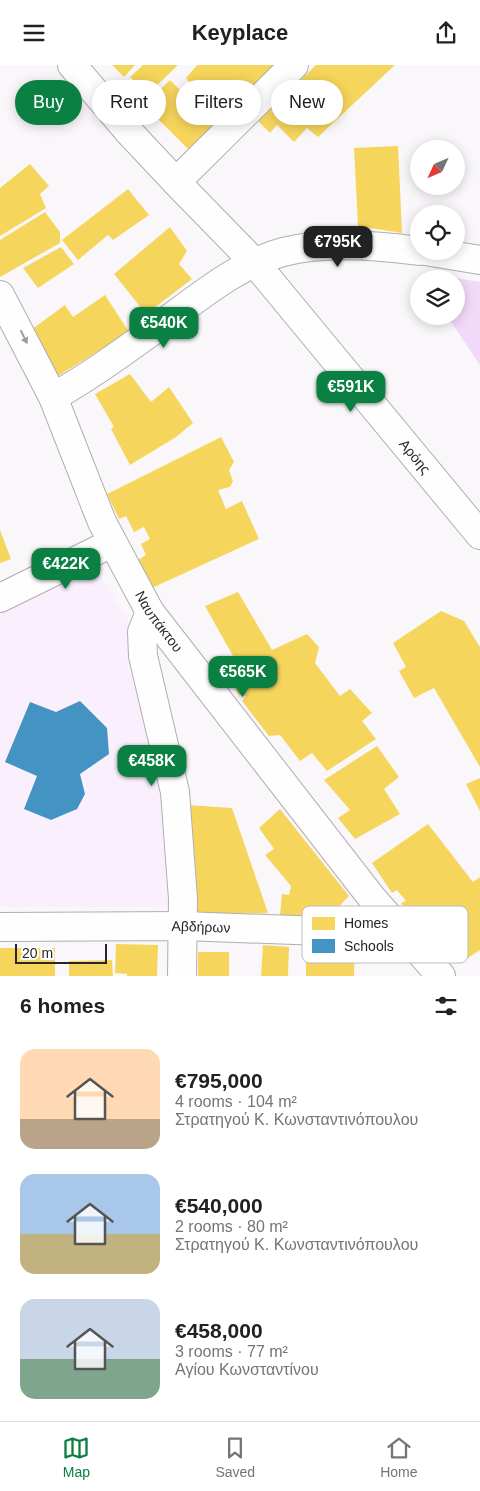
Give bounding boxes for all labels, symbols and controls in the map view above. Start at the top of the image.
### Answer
icon: menu [20,19,48,47]
icon: share [432,19,460,47]
text: Keyplace [192,20,288,45]
chip: Buy [15,80,82,125]
chip: Rent [92,80,166,125]
chip: Filters [176,80,261,125]
chip: New [271,80,343,125]
north arrow [410,140,465,195]
map controls [410,140,465,325]
button: locate [410,205,465,260]
pin: €795K [303,225,373,268]
text: €795K [314,233,362,250]
button: layers [410,270,465,325]
pin: €540K [129,307,199,349]
text: €540K [140,314,188,331]
one-way arrow [20,330,28,344]
pin: €591K [316,371,386,413]
text: €591K [327,378,375,395]
street label: Αρόης [396,436,434,477]
pin: €422K [31,547,101,590]
text: €422K [42,555,90,572]
street label: Ναυπάκτου [132,588,186,655]
pin: €565K [208,655,278,698]
text: €565K [219,663,267,680]
pin: €458K [117,745,187,787]
text: €458K [128,752,176,769]
legend [302,906,468,963]
text: Homes [344,915,388,931]
street label: Αβδήρων [172,918,231,936]
text: Schools [344,938,394,954]
scale bar [15,941,108,964]
text: 20 m [22,945,53,961]
icon: filters [432,992,460,1020]
text: 6 homes [20,994,105,1017]
icon: home [60,1069,120,1129]
text: €795,000 [175,1069,263,1092]
text: 4 rooms · 104 m² [175,1093,297,1110]
text: Στρατηγού Κ. Κωνσταντινόπουλου [175,1111,418,1128]
icon: home [60,1194,120,1254]
text: €540,000 [175,1194,263,1217]
text: 2 rooms · 80 m² [175,1218,288,1235]
text: Στρατηγού Κ. Κωνσταντινόπουλου [175,1236,418,1253]
icon: home [60,1319,120,1379]
text: €458,000 [175,1319,263,1342]
text: 3 rooms · 77 m² [175,1343,288,1360]
text: Αγίου Κωνσταντίνου [175,1361,319,1378]
tab: Map [62,1434,90,1480]
tab: Saved [215,1434,255,1480]
tab: Home [380,1434,417,1480]

